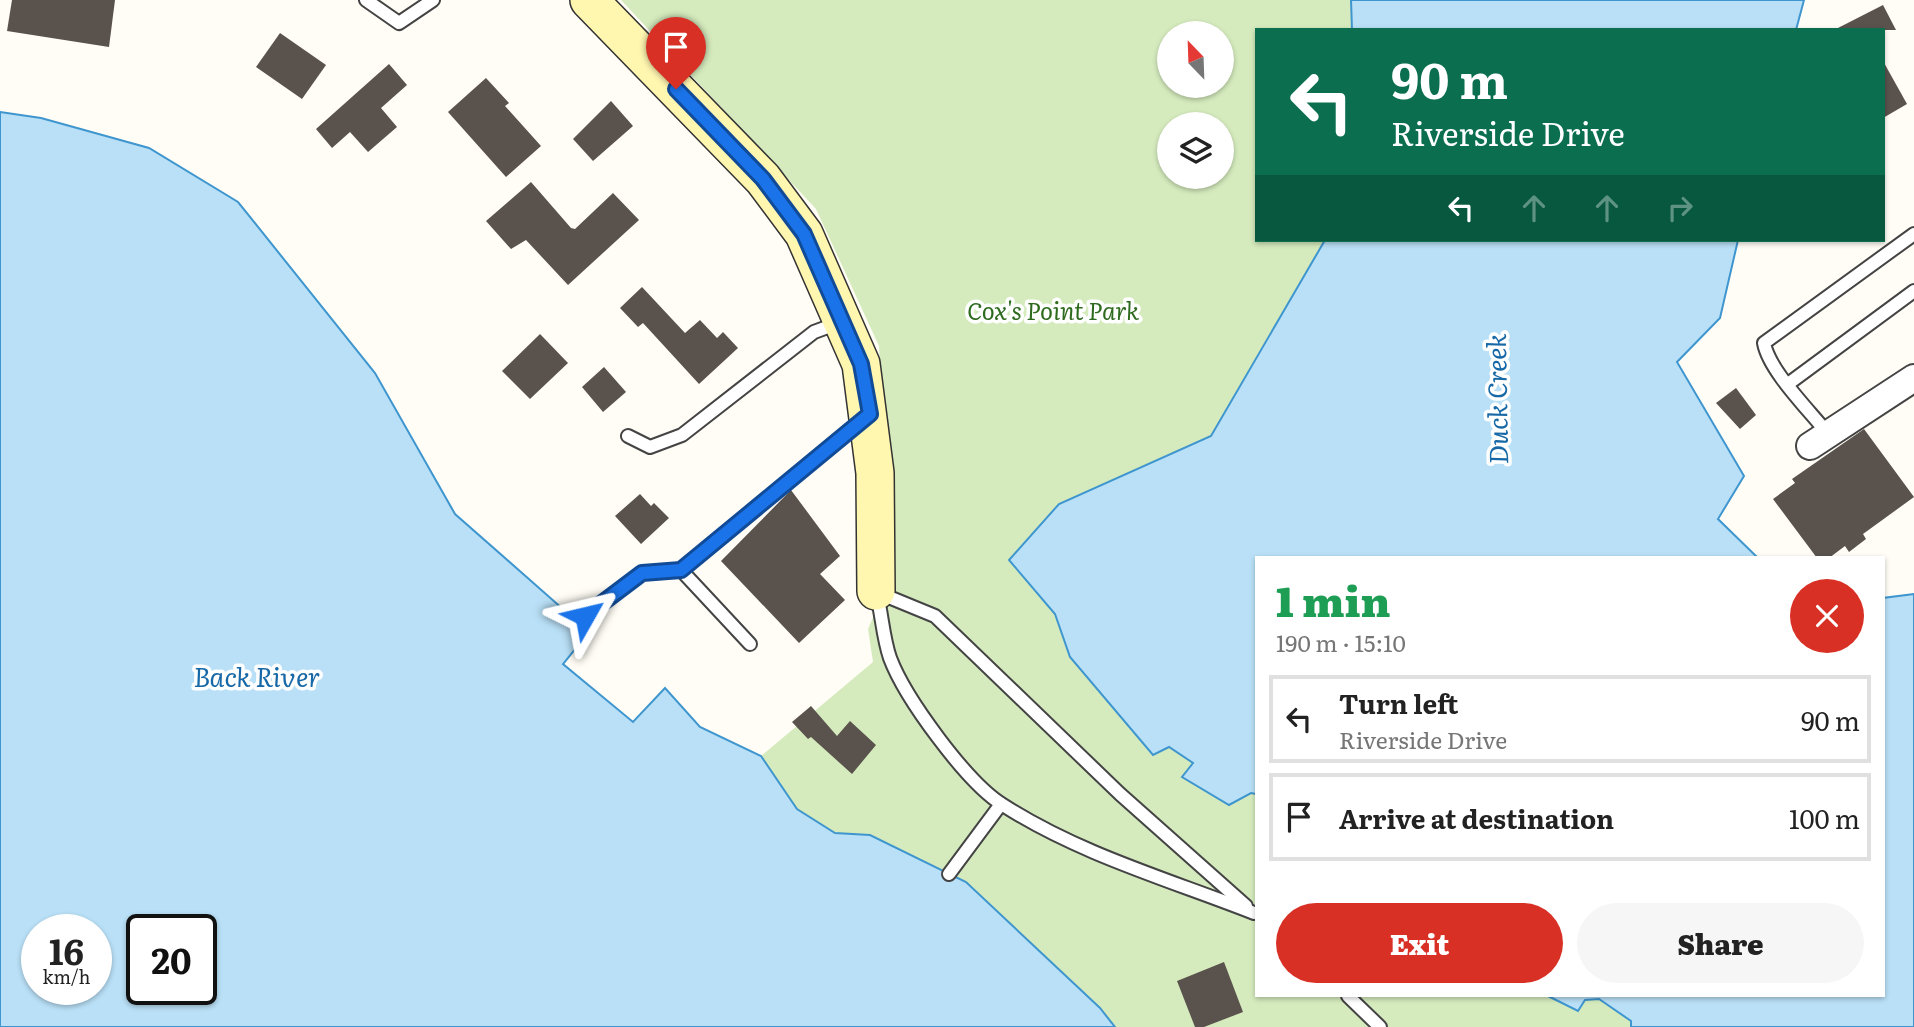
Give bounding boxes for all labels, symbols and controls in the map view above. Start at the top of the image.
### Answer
pin [646,17,706,89]
north arrow [1157,21,1234,98]
map controls [1157,21,1234,189]
icon: arrive [657,28,695,66]
text: 90 m [1391,41,1508,114]
icon: left [1276,56,1367,147]
text: Riverside Drive [1391,108,1625,156]
button: layers [1157,112,1234,189]
icon: left [1442,189,1480,227]
icon: ahead [1515,189,1553,227]
icon: ahead [1588,189,1626,227]
icon: right [1661,189,1699,227]
park label: Cox's Point Park [967,292,1140,327]
water label: Duck Creek [1475,333,1516,465]
text: 1 min [1276,568,1391,630]
position arrow [548,579,622,653]
button: close [1790,579,1864,653]
text: 190 m · 15:10 [1276,625,1406,659]
water label: Back River [194,656,320,695]
text: Turn left [1339,683,1458,722]
icon: left [1280,700,1318,738]
text: 90 m [1801,700,1860,739]
text: Riverside Drive [1339,722,1507,756]
icon: arrive [1280,798,1318,836]
text: Arrive at destination [1339,798,1614,837]
text: 100 m [1789,798,1860,837]
button: Exit [1276,903,1563,983]
button: Share [1577,903,1864,983]
speed limit sign: 20 [126,914,217,1005]
text: 16 [49,924,84,976]
text: km/h [43,963,90,990]

